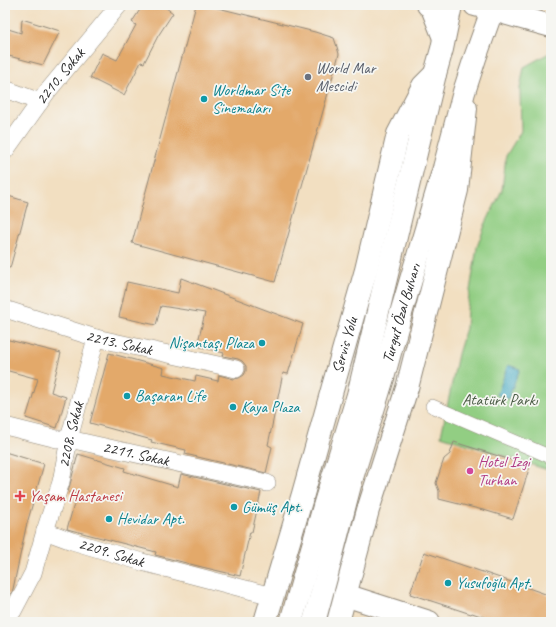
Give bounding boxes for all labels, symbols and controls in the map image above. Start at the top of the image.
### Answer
street label: 2210. Sokak [31,43,90,108]
place label: World Mar Mescidi [316,58,378,96]
marker: World Mar Mescidi [303,72,313,82]
place label: Worldmar Site Sinemaları [212,80,292,118]
marker: Worldmar Site Sinemaları [199,94,209,104]
street label: Turgut Özal Bulvarı [378,260,425,365]
street label: Servis Yolu [327,314,362,376]
street label: 2213. Sokak [83,325,155,360]
place label: Nişantaşı Plaza [169,333,256,353]
marker: Nişantaşı Plaza [257,338,267,348]
place label: Başaran Life [135,386,207,406]
park label: Atatürk Parkı [462,390,539,410]
marker: Başaran Life [122,391,132,401]
place label: Kaya Plaza [241,397,301,417]
street label: 2208. Sokak [54,398,89,469]
marker: Kaya Plaza [228,402,238,412]
street label: 2211. Sokak [101,437,172,471]
place label: Hotel İzgi Turhan [478,452,532,490]
marker: Hotel İzgi Turhan [465,466,475,476]
place label: Yaşam Hastanesi [29,486,124,506]
marker: Yaşam Hastanesi [14,490,26,502]
place label: Gümüş Apt. [242,497,303,517]
marker: Gümüş Apt. [229,502,239,512]
place label: Hevidar Apt. [117,509,185,529]
marker: Hevidar Apt. [104,514,114,524]
street label: 2209. Sokak [76,534,147,572]
place label: Yusufoğlu Apt. [456,573,532,593]
marker: Yusufoğlu Apt. [443,578,453,588]

